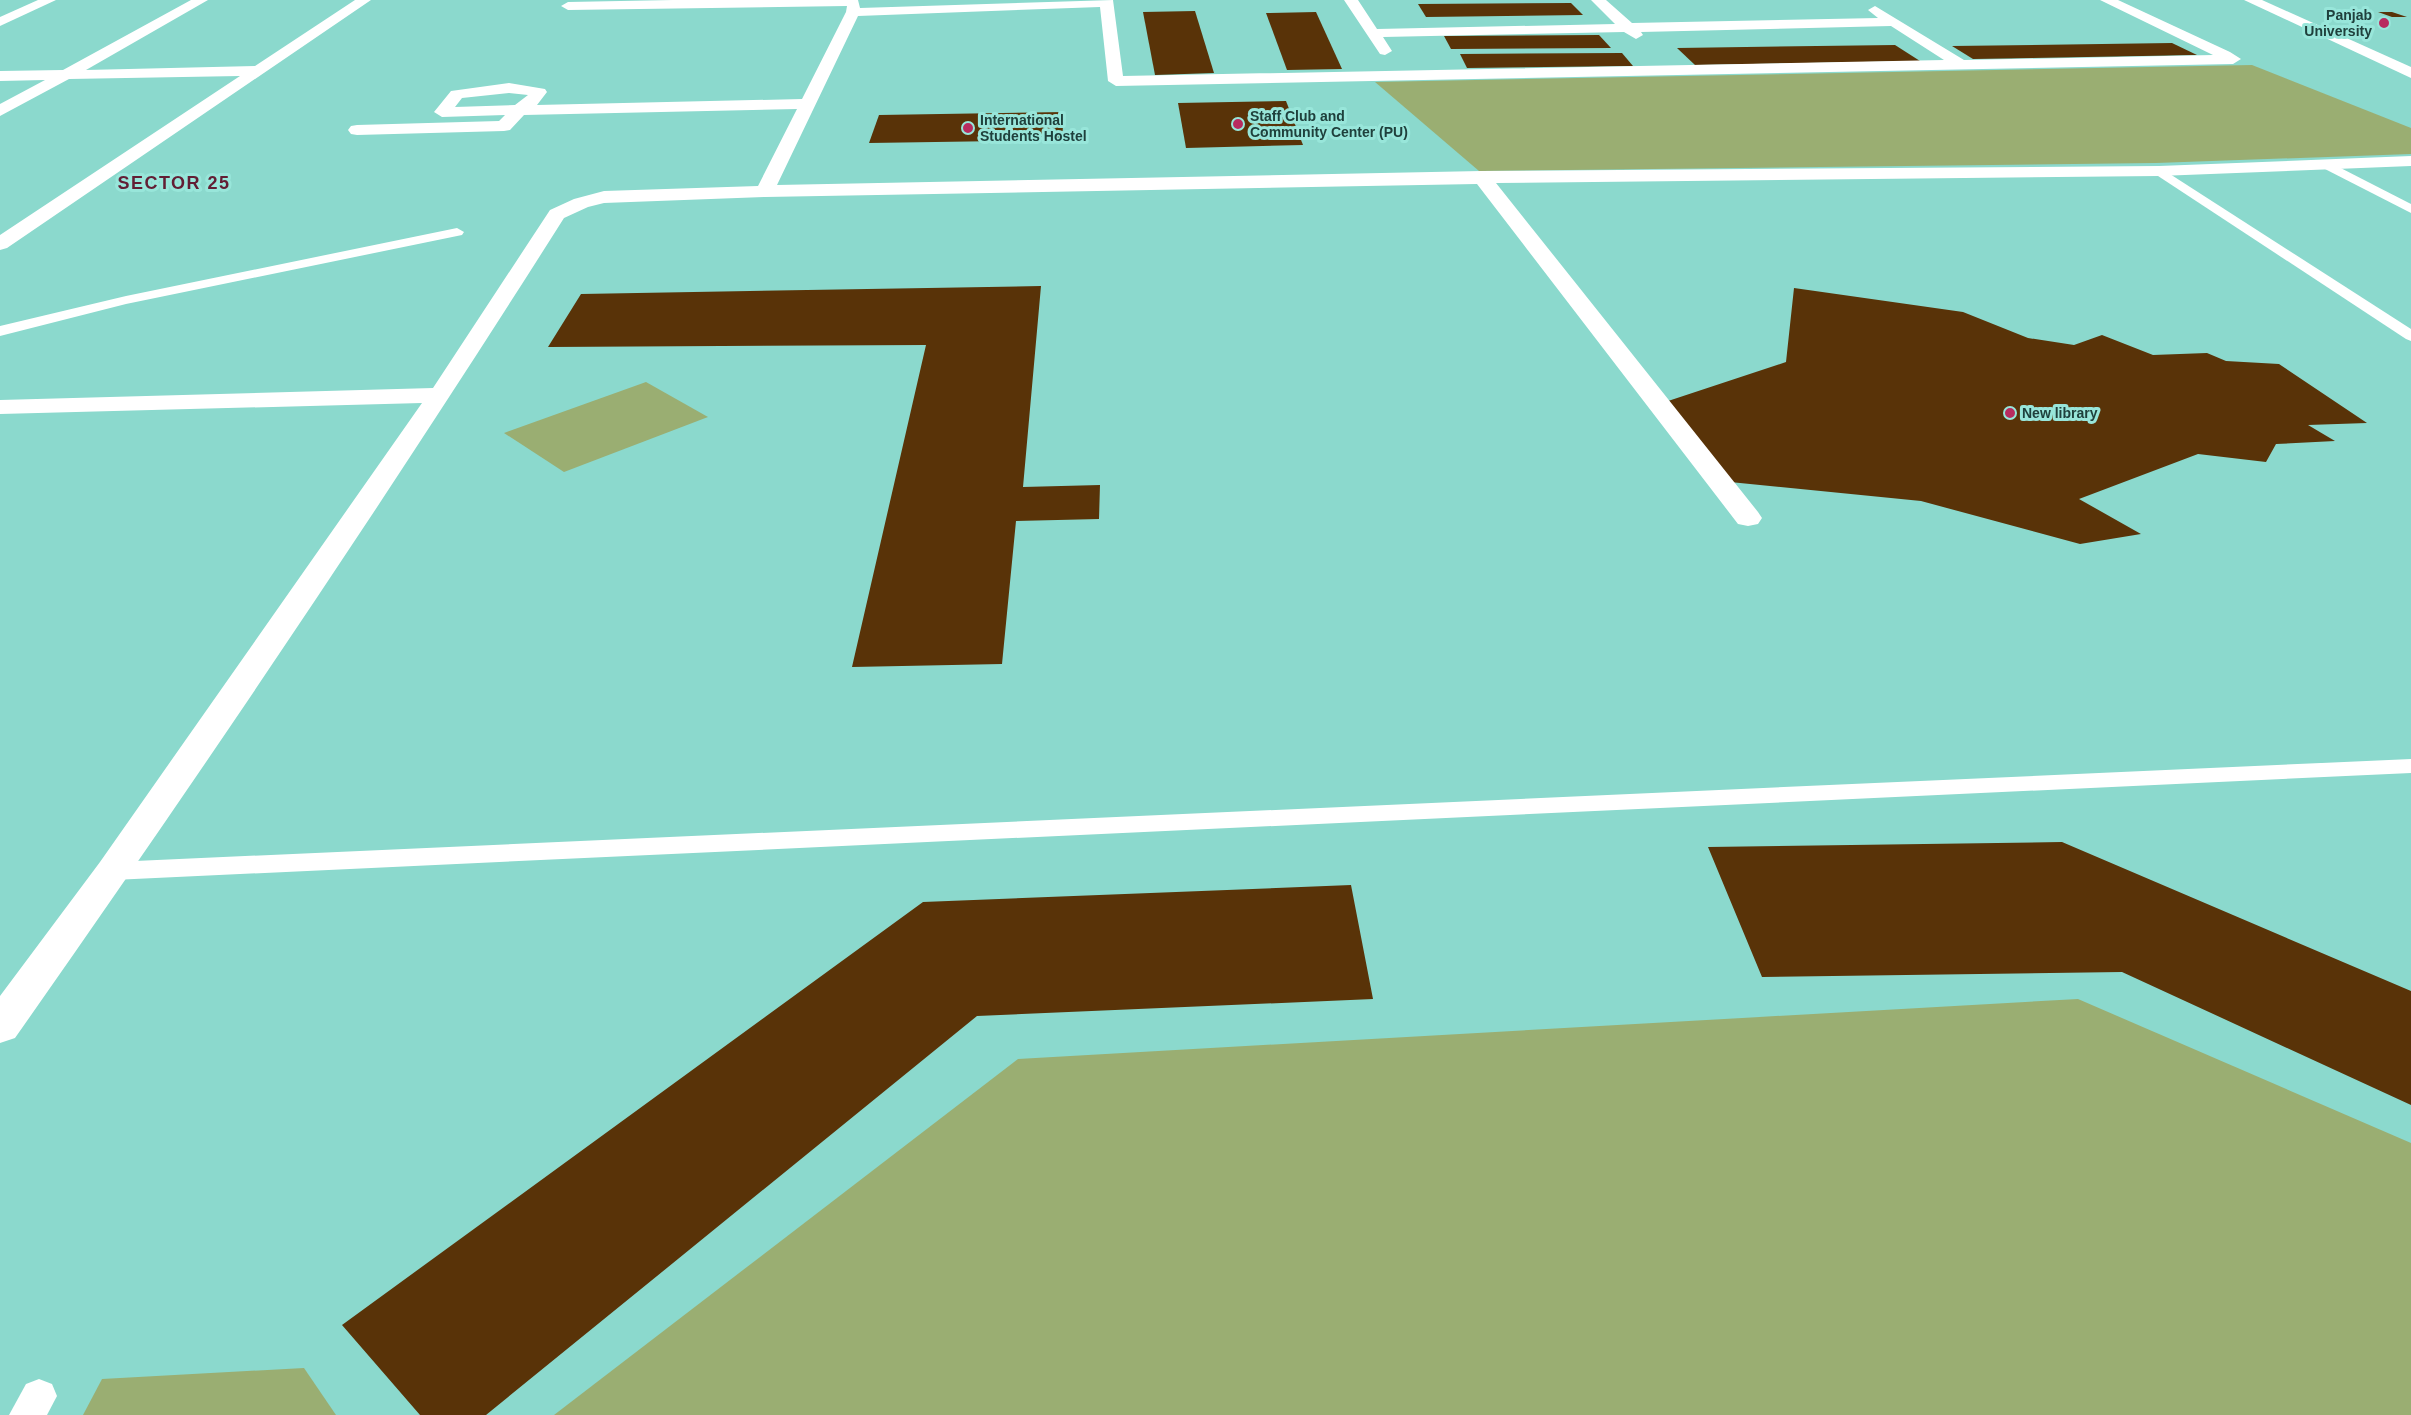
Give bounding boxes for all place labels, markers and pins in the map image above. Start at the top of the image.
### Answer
place label: Panjab University [2304,7,2372,39]
marker: Panjab University [2377,16,2391,30]
place label: Staff Club and Community Center (PU) [1250,108,1408,140]
place label: International Students Hostel [980,112,1087,144]
marker: Staff Club and Community Center (PU) [1231,117,1245,131]
marker: International Students Hostel [961,121,975,135]
place label: New library [2022,405,2098,421]
marker: New library [2003,406,2017,420]

